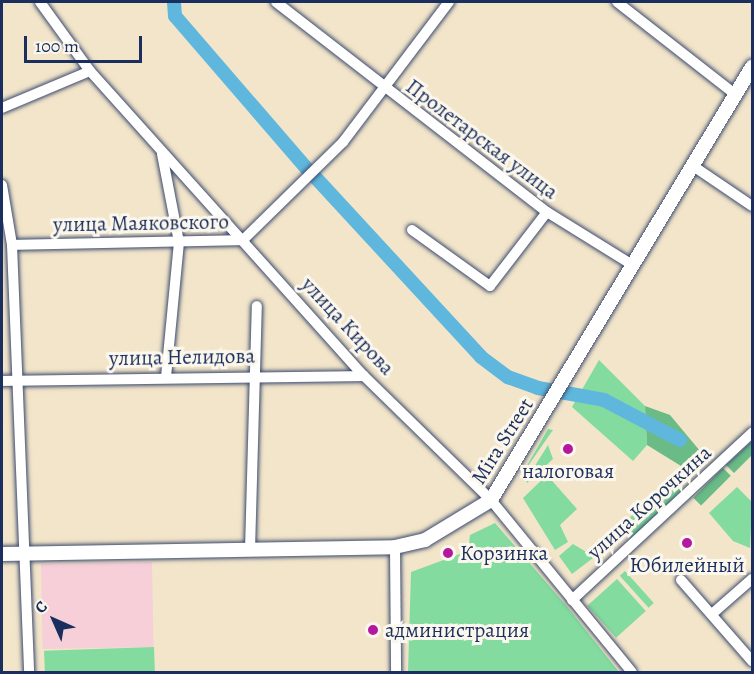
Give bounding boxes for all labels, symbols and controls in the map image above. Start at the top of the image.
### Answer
scale bar [27,24,146,62]
text: 100 m [35,34,79,58]
street label: Пролетарская улица [401,74,563,204]
street label: улица Маяковского [53,209,229,237]
street label: улица Кирова [296,272,400,380]
street label: улица Нелидова [109,343,255,371]
street label: Mira Street [466,393,538,489]
street label: улица Корочкина [582,440,716,564]
marker: налоговая [561,442,575,456]
place label: налоговая [522,458,614,484]
marker: Юбилейный [680,536,694,550]
place label: Корзинка [460,540,548,566]
marker: Корзинка [441,546,455,560]
place label: Юбилейный [629,552,745,578]
north arrow [24,590,84,650]
text: С [30,596,53,619]
place label: администрация [385,617,529,643]
marker: администрация [366,623,380,637]

